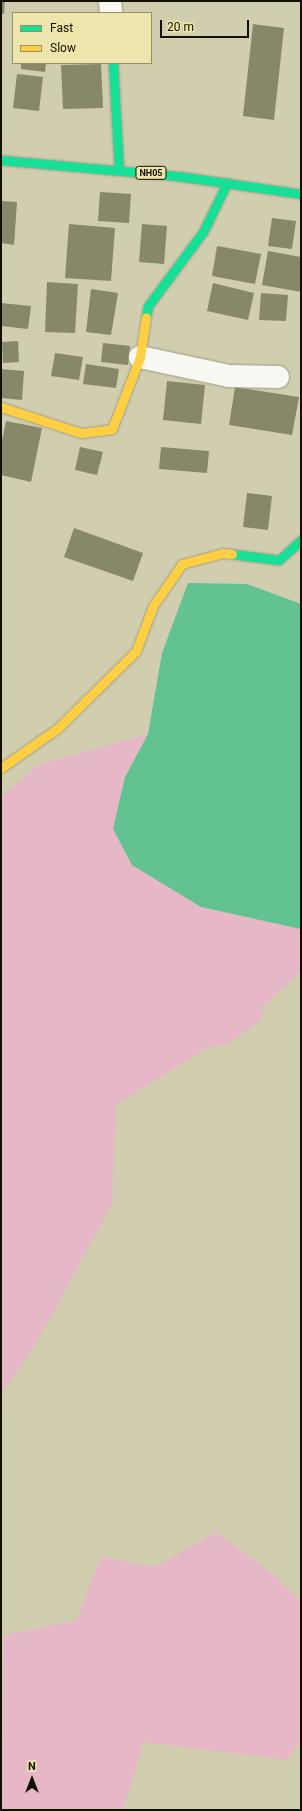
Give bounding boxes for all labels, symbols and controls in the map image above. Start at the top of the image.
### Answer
legend [12,12,152,64]
scale bar [162,12,251,38]
text: 20 m [167,20,194,34]
text: Fast [50,21,73,35]
text: Slow [50,41,76,55]
road number: NH05 [135,166,167,180]
north arrow [12,1759,52,1799]
text: N [28,1760,36,1773]

